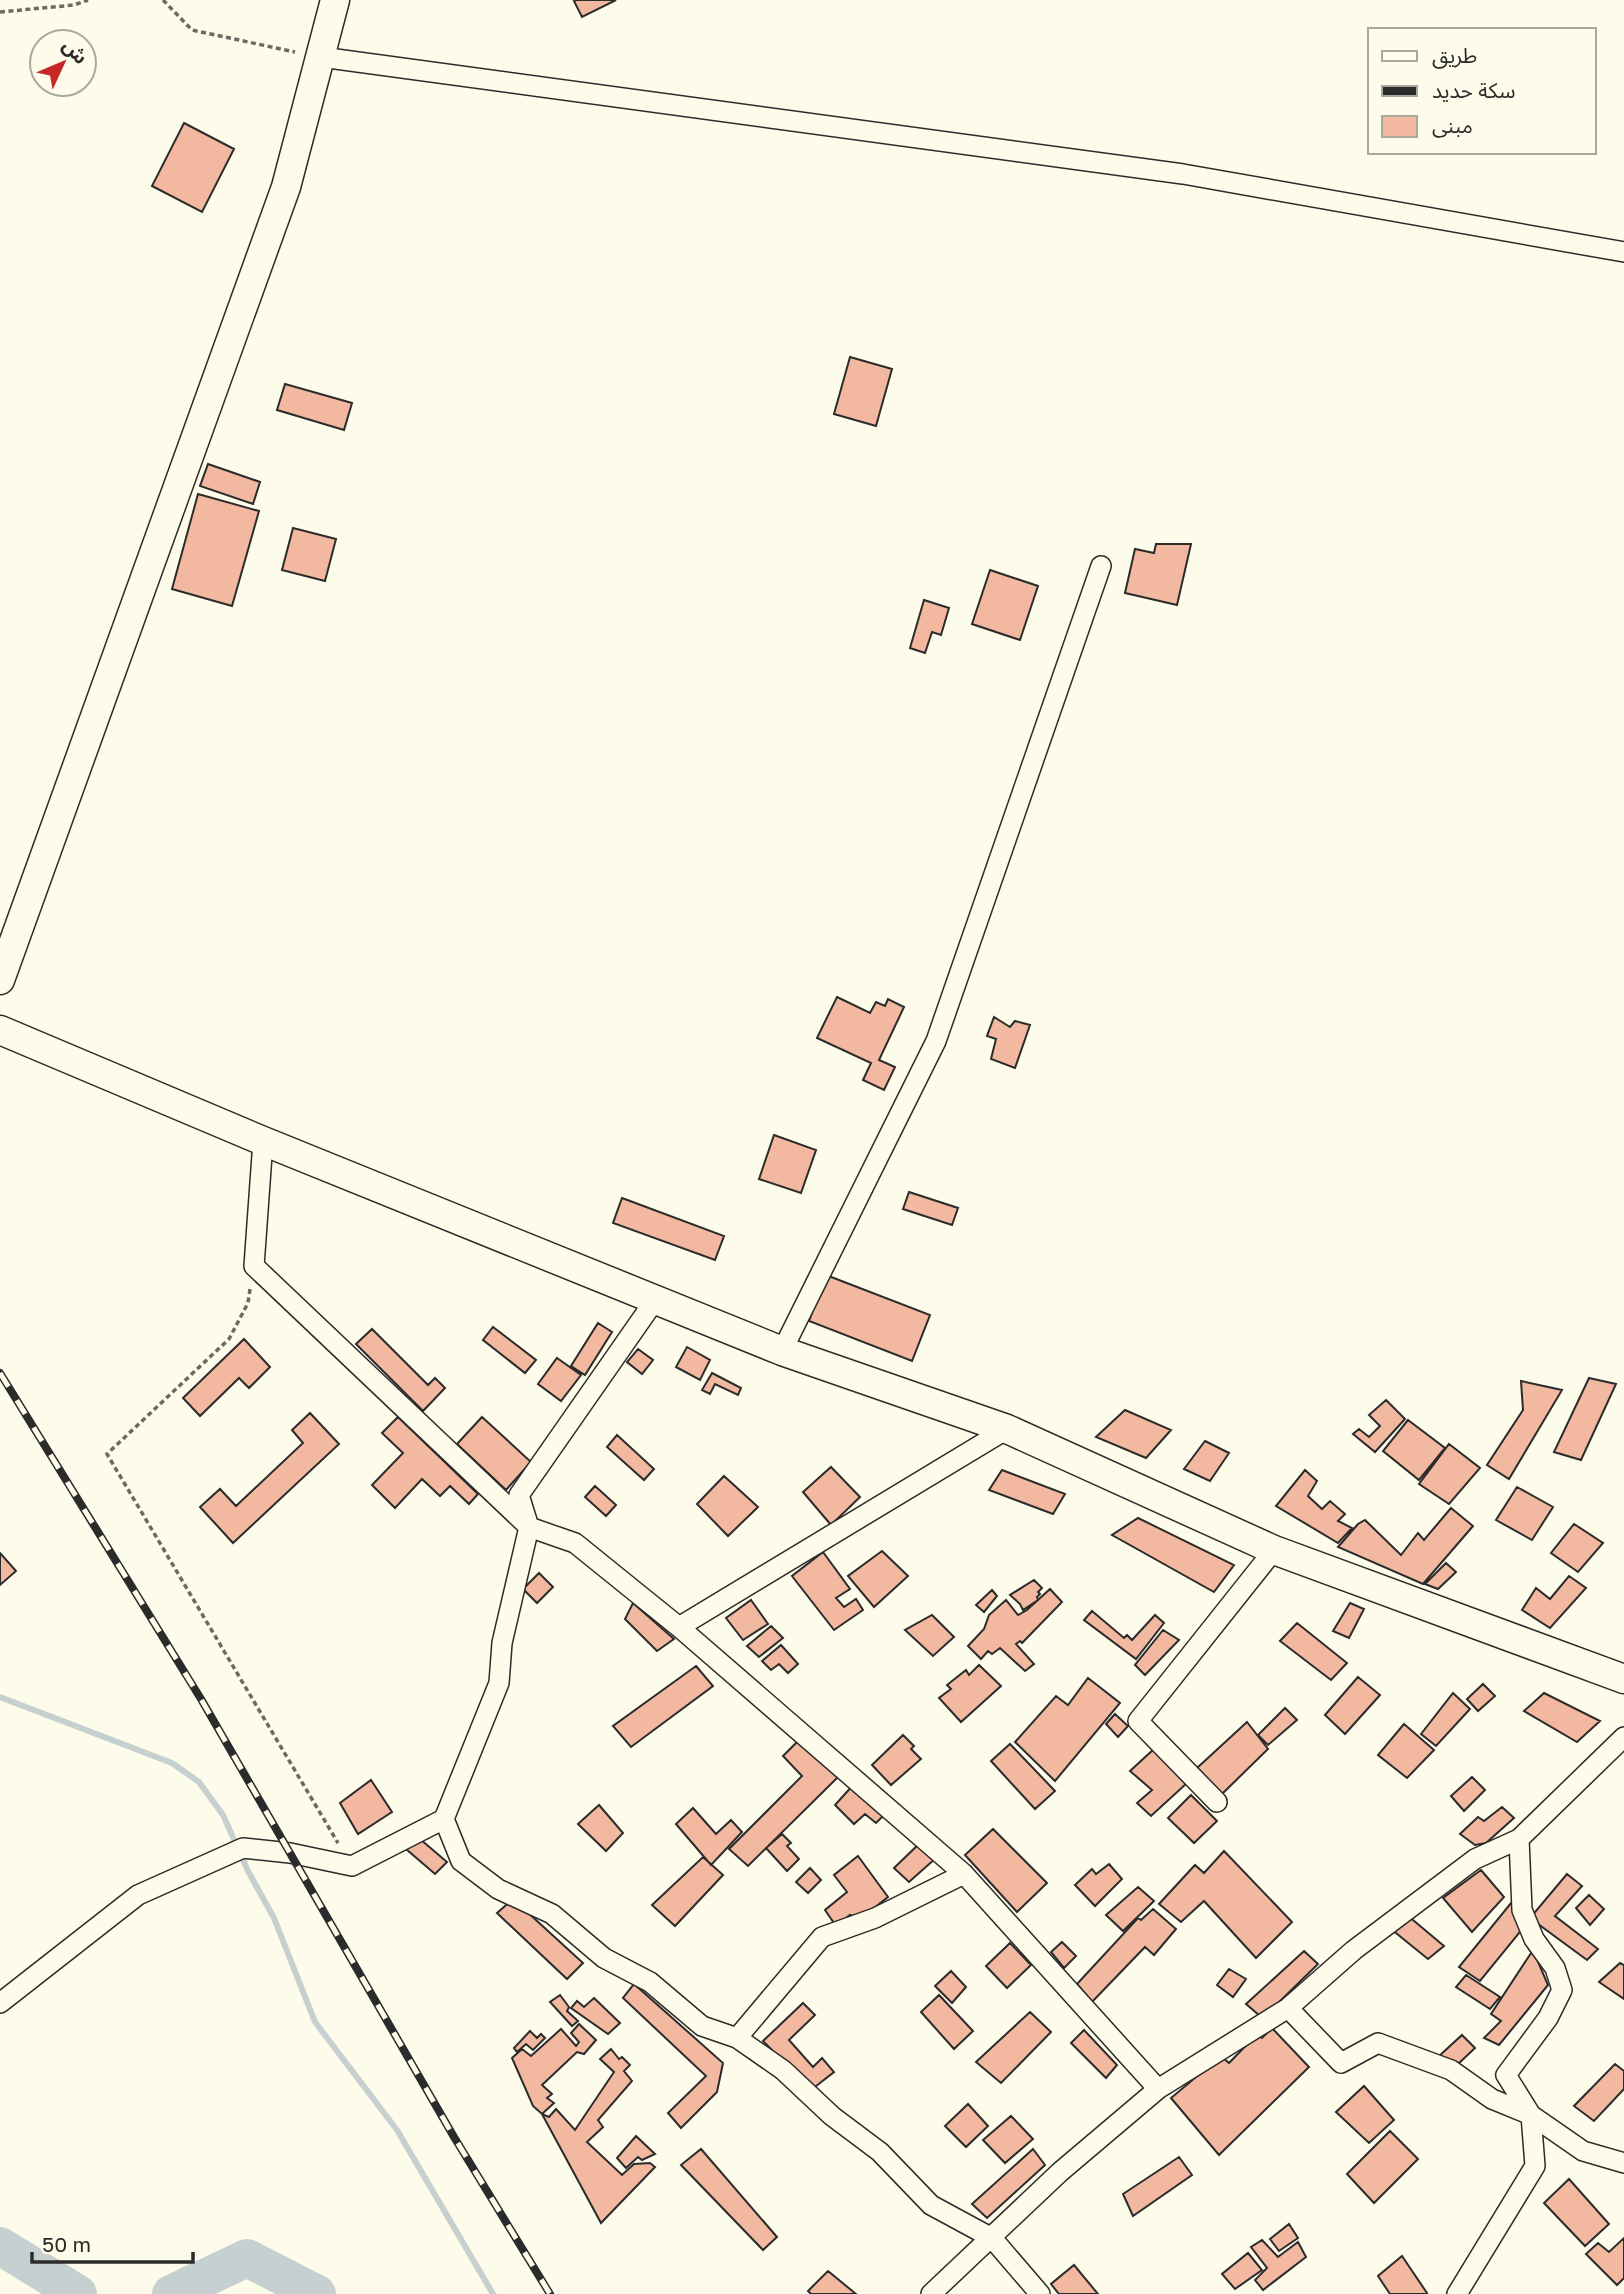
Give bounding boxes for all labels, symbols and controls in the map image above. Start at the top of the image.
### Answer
north arrow [28,28,98,98]
legend [1368,28,1596,154]
text: ش [58,33,93,68]
text: طريق [1432,42,1477,69]
text: سكة حديد [1432,77,1516,103]
text: مبنى [1432,112,1473,138]
scale bar [32,2220,192,2264]
text: 50 m [42,2231,91,2257]

